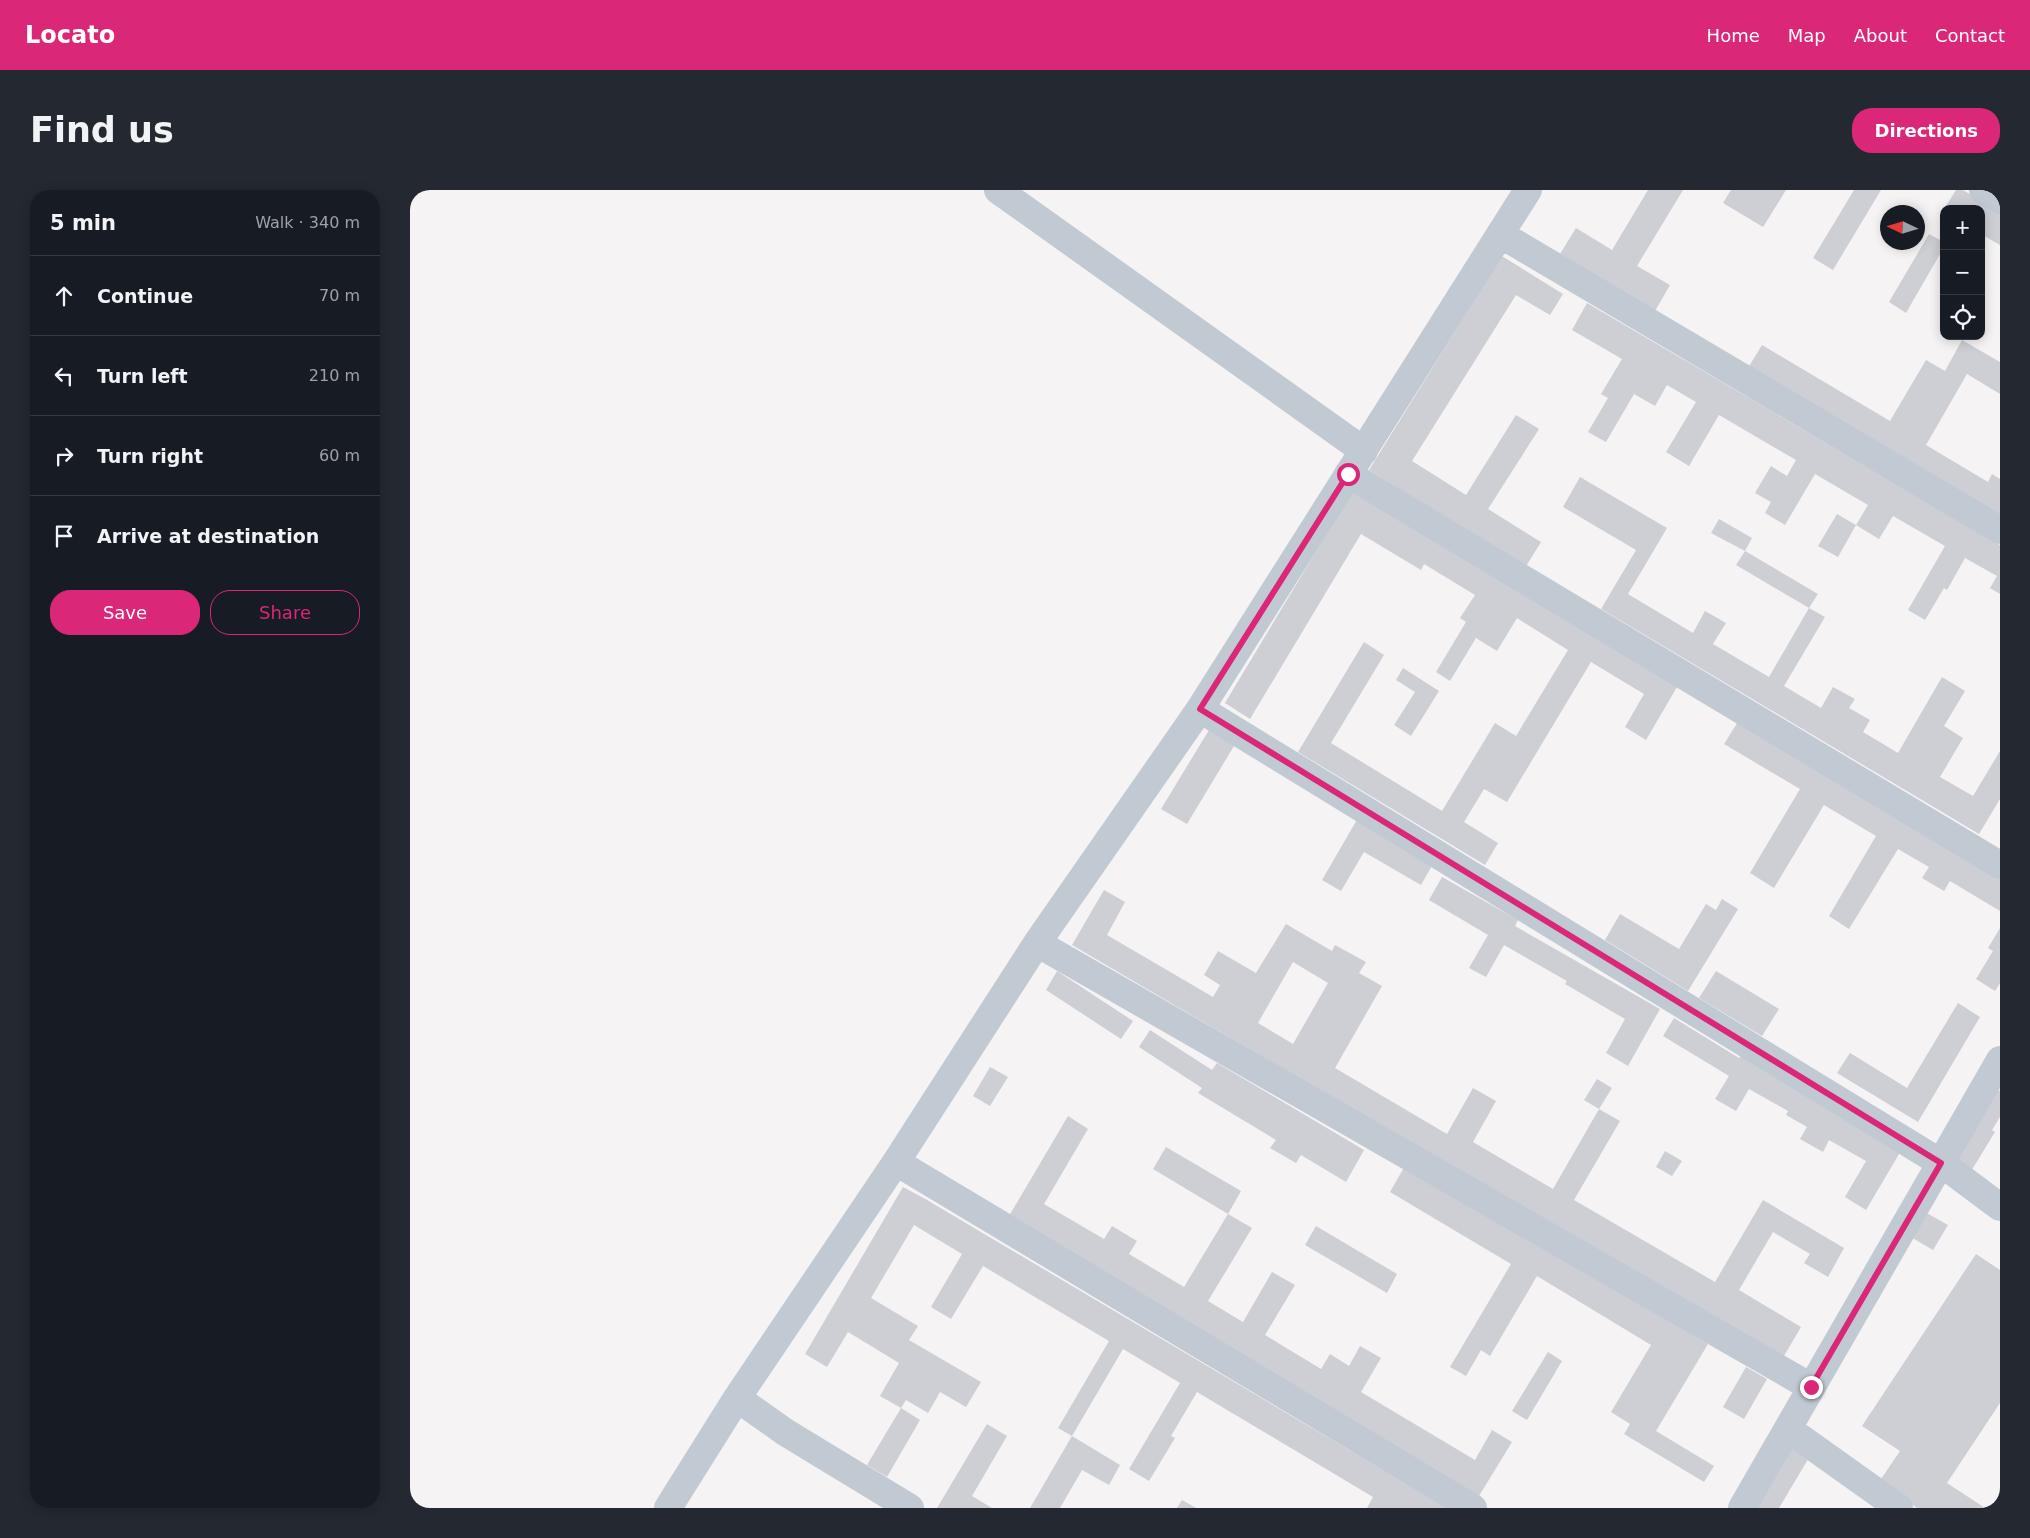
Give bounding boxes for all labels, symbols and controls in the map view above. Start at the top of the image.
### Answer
text: Locato [25,21,115,49]
text: Home [1707,25,1760,46]
text: Map [1788,25,1826,46]
text: About [1854,25,1907,46]
text: Contact [1935,25,2005,46]
button: Directions [1852,108,2000,153]
text: Find us [30,110,174,150]
north arrow [1880,205,1925,250]
map controls [1940,205,1985,340]
button: + [1940,205,1985,250]
text: 5 min [50,211,116,235]
text: Walk · 340 m [255,213,360,232]
button: − [1940,250,1985,295]
icon: ahead [50,282,78,310]
text: Continue [97,285,193,307]
text: 70 m [319,286,360,305]
button: locate [1940,295,1985,340]
icon: left [50,362,78,390]
text: Turn left [97,365,188,387]
text: 210 m [309,366,360,385]
icon: right [50,442,78,470]
text: Turn right [97,445,203,467]
text: 60 m [319,446,360,465]
route start [1337,463,1360,486]
icon: arrive [50,522,78,550]
text: Arrive at destination [97,525,319,547]
button: Save [50,590,200,635]
button: Share [210,590,360,635]
route end [1800,1376,1823,1399]

